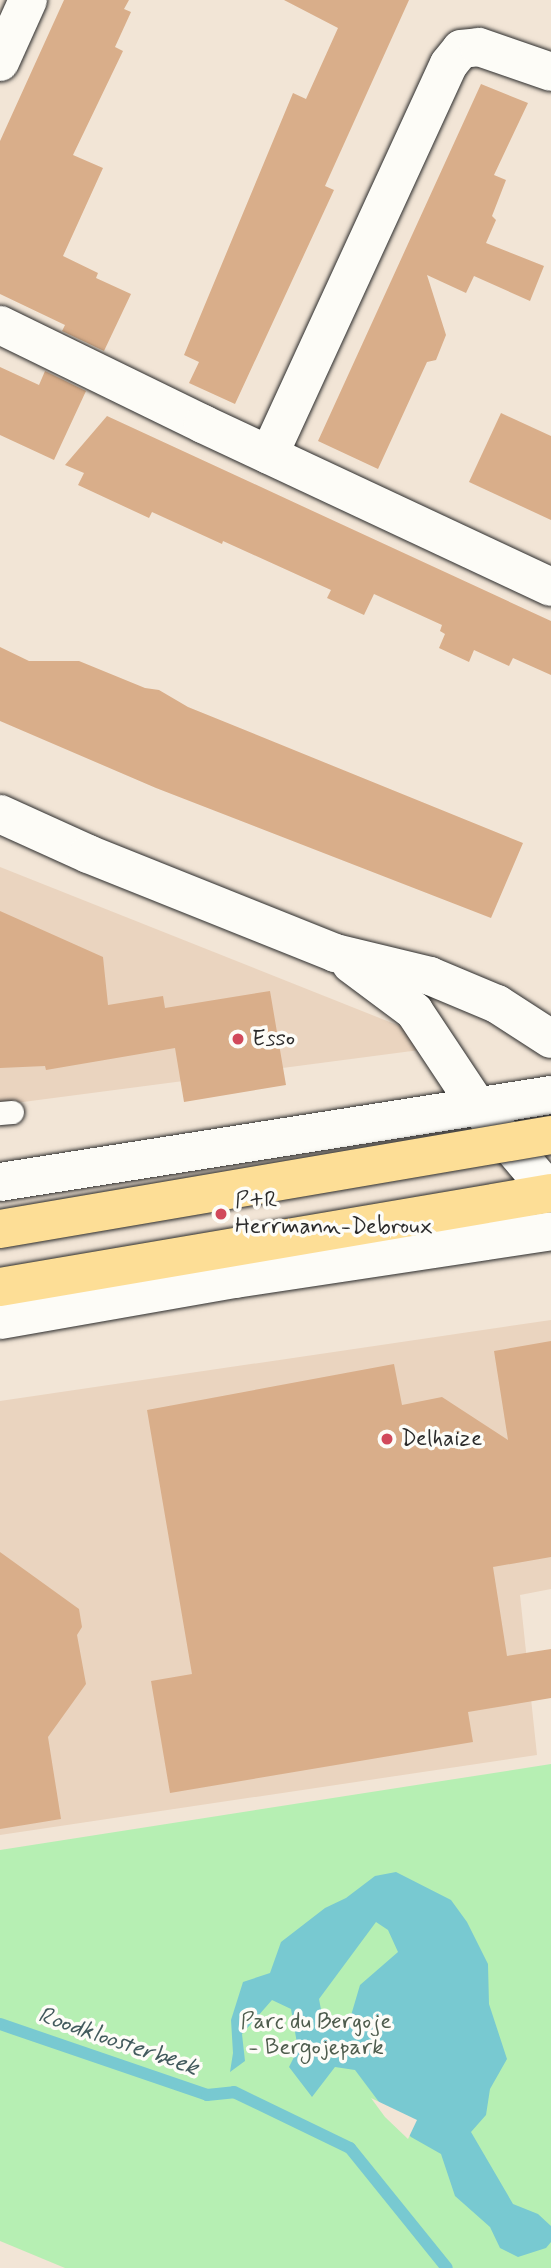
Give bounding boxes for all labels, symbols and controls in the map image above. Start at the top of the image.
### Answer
place label: Esso [252,1025,295,1053]
marker: Esso [230,1031,246,1047]
place label: P+R Herrmann-Debroux [235,1187,433,1241]
marker: P+R Herrmann-Debroux [213,1206,229,1222]
place label: Delhaize [401,1425,482,1453]
marker: Delhaize [379,1431,395,1447]
water label: Roodkloosterbeek [34,2001,202,2083]
park label: Parc du Bergoje - Bergojepark [240,2008,392,2062]

